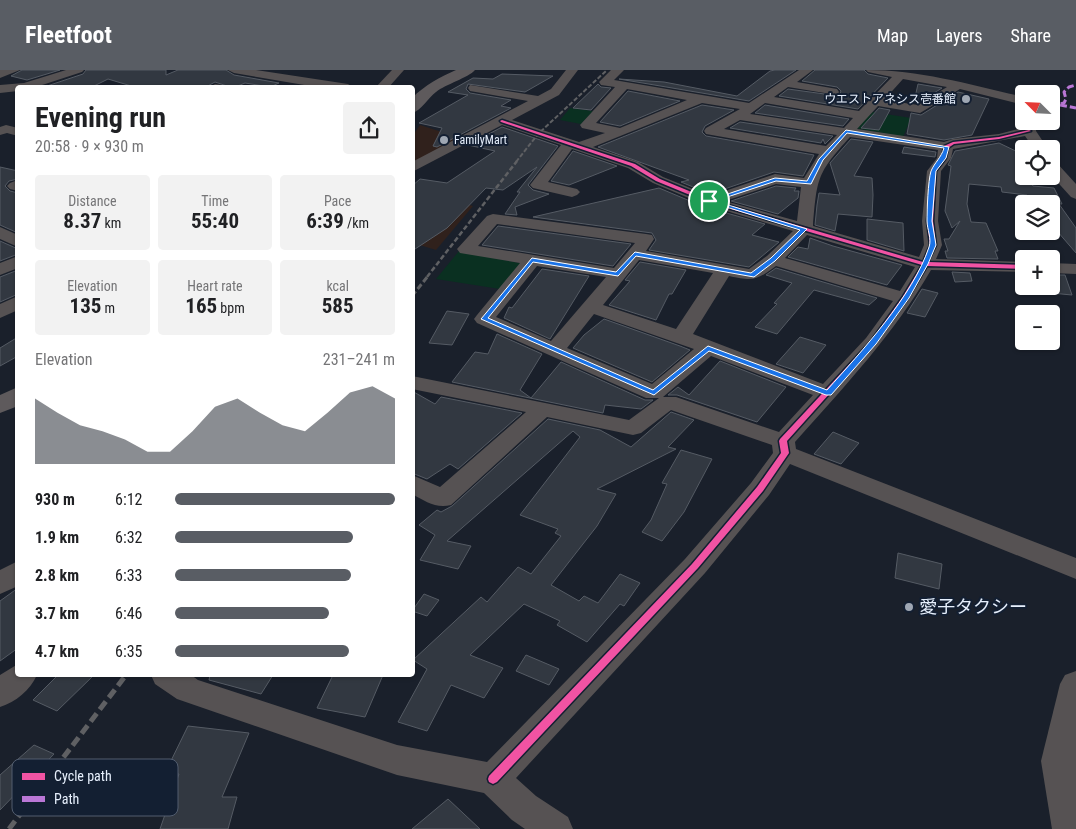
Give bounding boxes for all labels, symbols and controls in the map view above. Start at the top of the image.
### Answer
text: Fleetfoot [25,21,112,49]
text: Map [877,25,908,46]
text: Layers [936,25,983,46]
text: Share [1011,25,1051,46]
north arrow [1015,85,1060,130]
map controls [1015,85,1060,350]
place label: ウエストアネシス壱番館 [824,92,956,106]
marker: ウエストアネシス壱番館 [960,93,972,105]
text: Evening run [35,101,166,134]
button: share [343,102,395,154]
place label: FamilyMart [454,133,508,147]
marker: FamilyMart [438,134,450,146]
text: 20:58 · 9 × 930 m [35,137,144,156]
button: locate [1015,140,1060,185]
pin [688,180,730,222]
icon: arrive [695,187,723,215]
text: Distance [68,193,116,209]
text: Time [201,193,229,209]
text: Pace [324,193,351,209]
button: layers [1015,195,1060,240]
text: 8.37 [63,209,101,233]
text: 55:40 [191,209,239,233]
text: 6:39 [306,209,344,233]
text: km [101,215,121,231]
text: /km [344,215,369,231]
button: + [1015,250,1060,295]
text: Elevation [67,278,118,294]
text: Heart rate [187,278,243,294]
text: kcal [326,278,349,294]
text: 135 [70,294,101,318]
text: 165 [185,294,217,318]
text: 585 [322,294,354,318]
text: m [101,300,115,316]
text: bpm [217,300,245,316]
button: − [1015,305,1060,350]
text: Elevation [35,350,93,369]
text: 231–241 m [323,350,395,369]
text: 930 m [35,490,75,509]
text: 6:12 [115,490,142,509]
text: 1.9 km [35,528,79,547]
text: 6:32 [115,528,142,547]
text: 2.8 km [35,566,79,585]
text: 6:33 [115,566,142,585]
place label: 愛子タクシー [919,596,1027,617]
marker: 愛子タクシー [903,601,915,613]
text: 3.7 km [35,604,79,623]
text: 6:46 [115,604,142,623]
text: 4.7 km [35,642,79,661]
text: 6:35 [115,642,142,661]
legend [12,759,178,816]
text: Cycle path [54,768,112,784]
text: Path [54,791,79,807]

